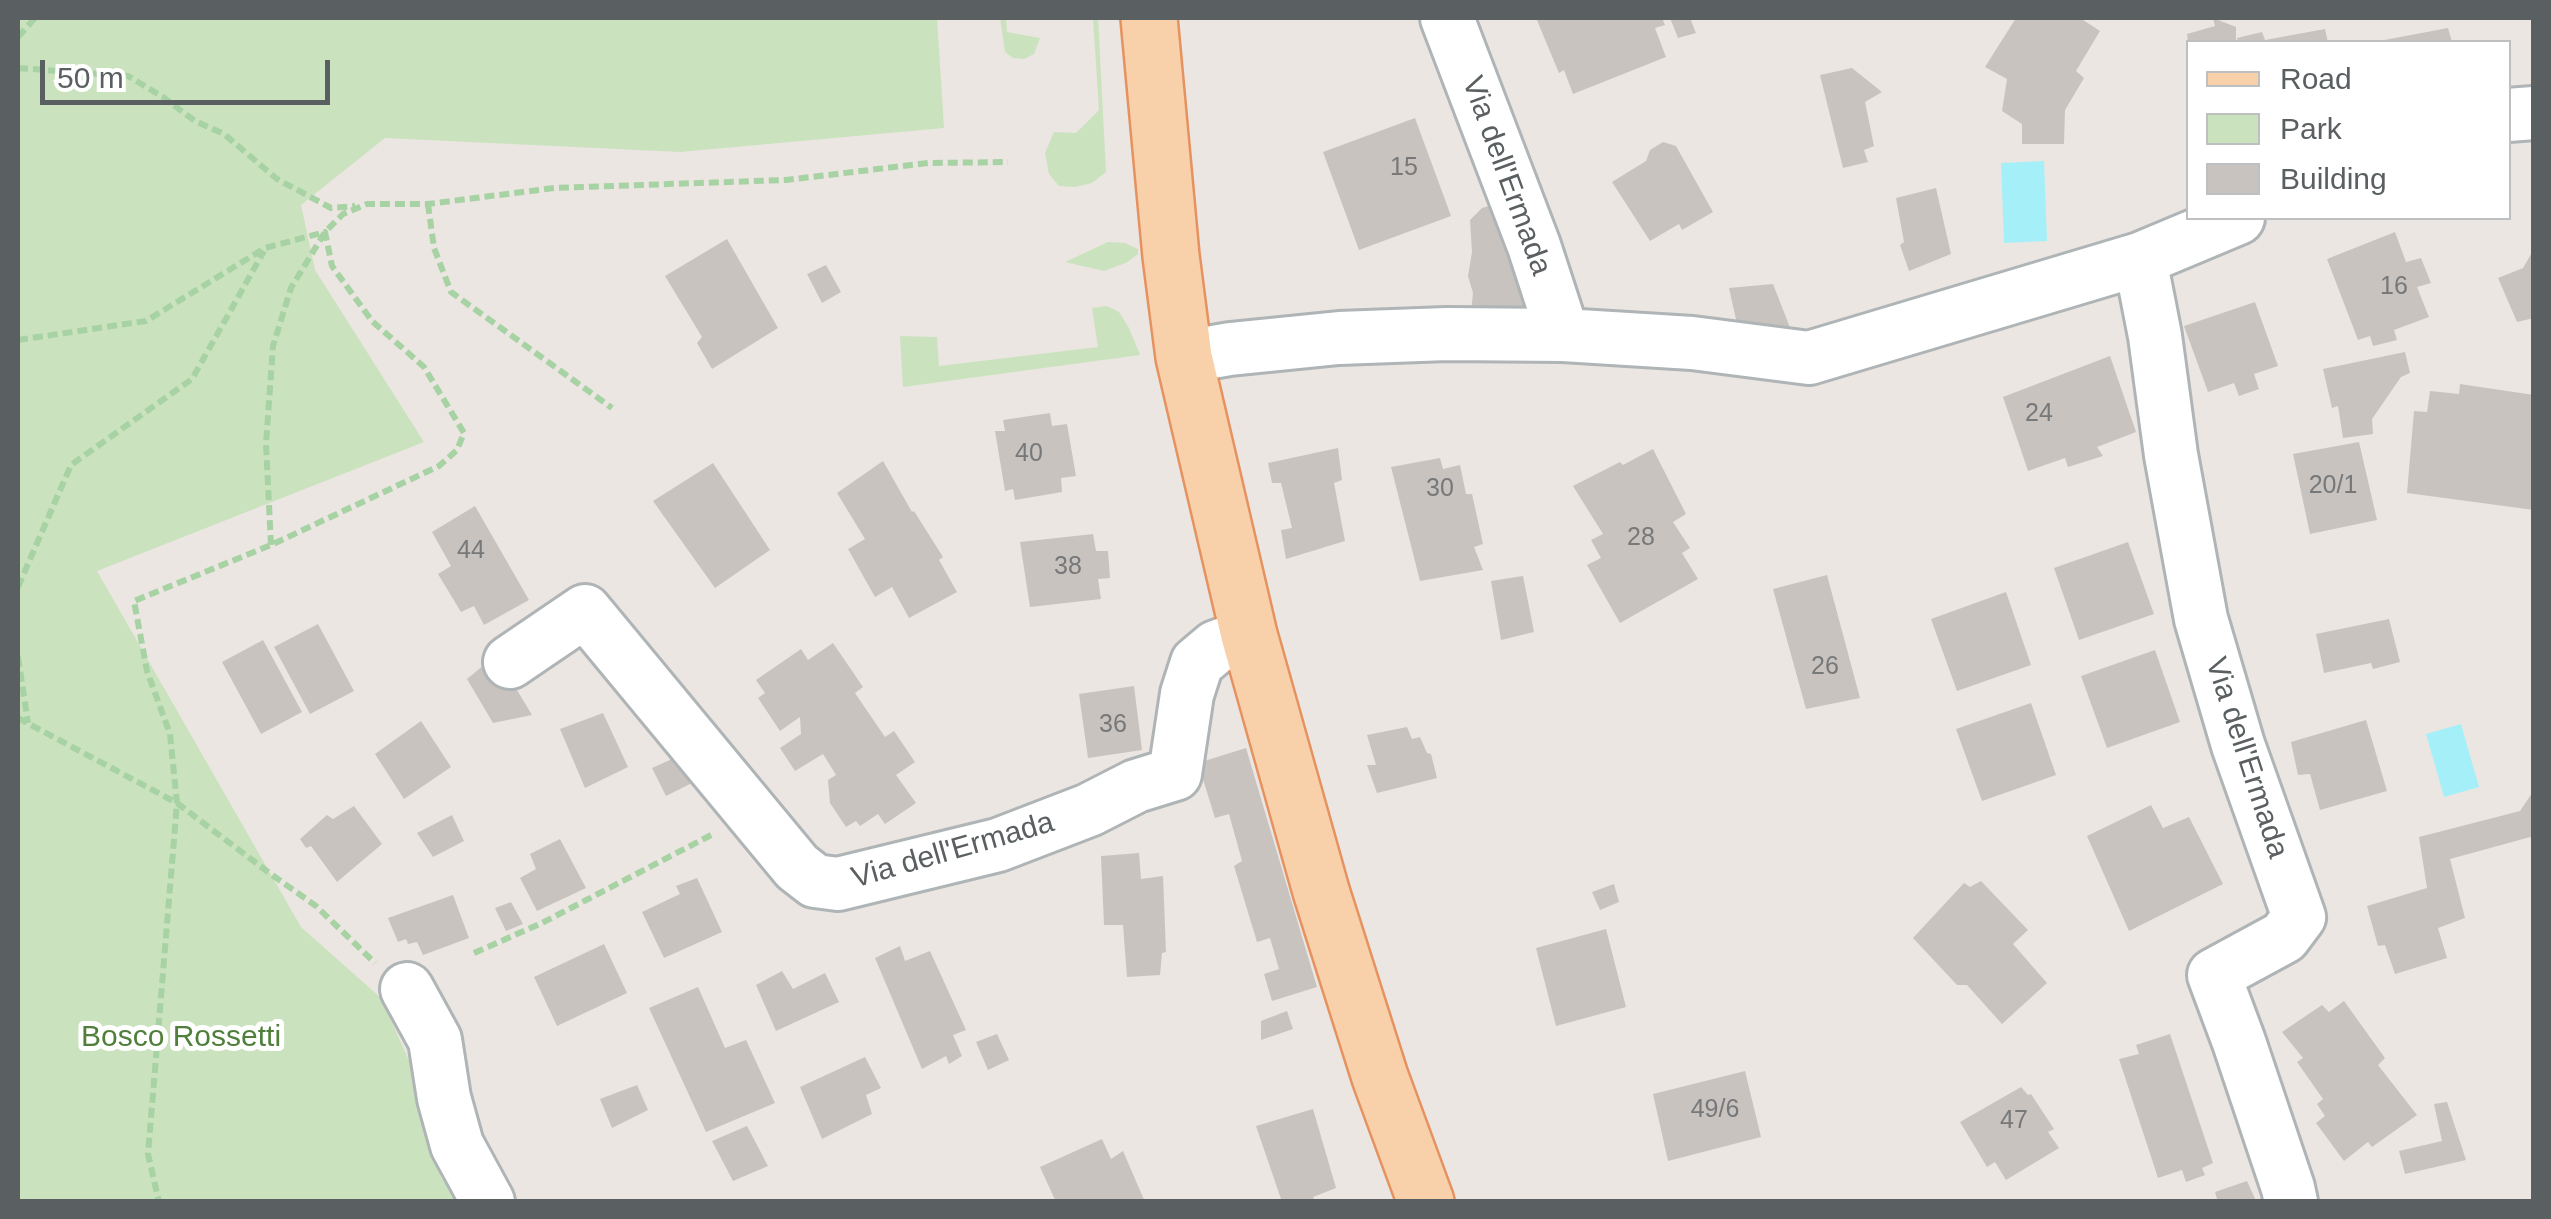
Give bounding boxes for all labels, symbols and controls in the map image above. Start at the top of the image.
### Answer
scale bar [45,40,335,102]
legend [2186,40,2511,220]
text: 50 m [57,61,124,94]
text: Road [2280,62,2352,95]
street label: Via dell'Ermada [1453,72,1559,280]
text: Park [2280,112,2342,145]
house number: 15 [1390,153,1418,183]
text: Building [2280,162,2387,195]
house number: 16 [2380,272,2408,302]
house number: 24 [2025,399,2053,429]
house number: 40 [1015,439,1043,469]
house number: 20/1 [2309,471,2357,501]
house number: 30 [1426,474,1454,504]
house number: 28 [1627,523,1655,553]
house number: 44 [457,536,485,566]
house number: 38 [1054,552,1082,582]
house number: 26 [1811,652,1839,682]
street label: Via dell'Ermada [2197,653,2295,863]
house number: 36 [1099,710,1127,740]
street label: Via dell'Ermada [848,805,1058,897]
park label: Bosco Rossetti [81,1020,281,1056]
house number: 49/6 [1691,1095,1739,1125]
house number: 47 [2000,1106,2028,1136]

